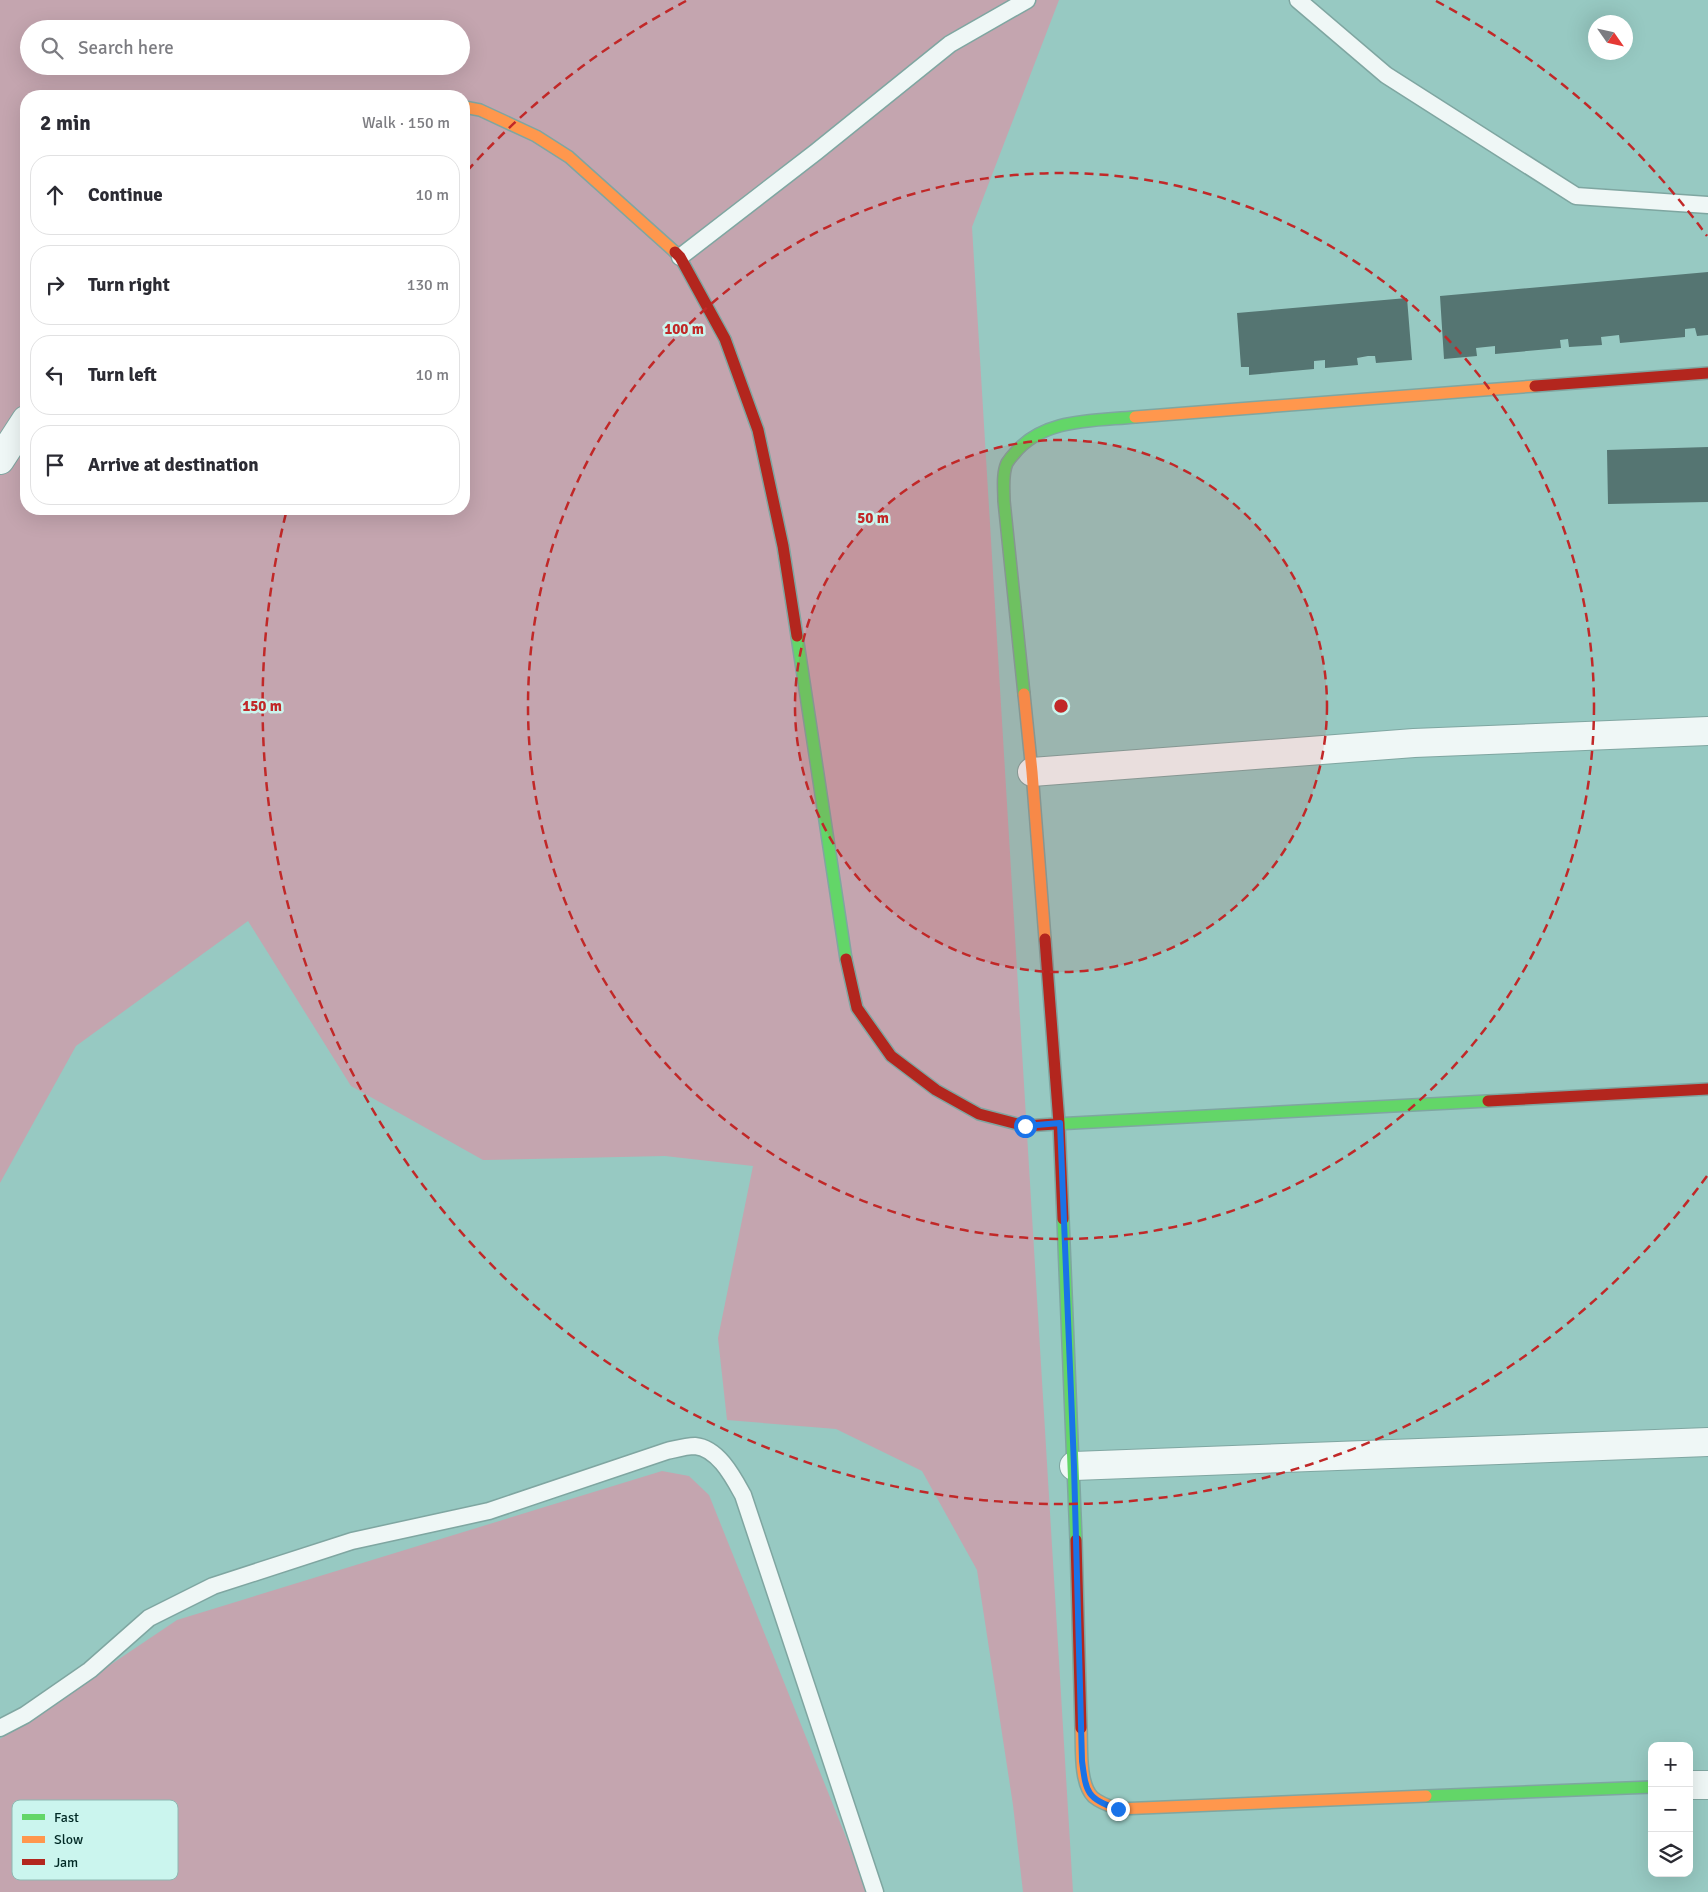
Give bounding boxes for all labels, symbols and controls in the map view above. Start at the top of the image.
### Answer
north arrow [1588,15,1633,60]
search box [20,20,470,75]
icon: search [38,34,66,62]
text: Search here [78,36,174,60]
text: 2 min [40,110,91,136]
text: Walk · 150 m [362,113,450,133]
icon: ahead [41,181,69,209]
text: Continue [88,183,163,207]
text: 10 m [415,185,449,205]
icon: right [41,271,69,299]
text: Turn right [88,273,170,297]
text: 130 m [407,275,449,295]
text: 100 m [664,320,704,338]
icon: left [41,361,69,389]
text: Turn left [88,363,157,387]
text: 10 m [415,365,449,385]
icon: arrive [41,451,69,479]
text: Arrive at destination [88,453,259,477]
text: 50 m [857,509,889,527]
text: 150 m [242,697,282,715]
centre of rings [1052,697,1070,715]
route start [1014,1115,1037,1138]
map controls [1648,1742,1693,1877]
button: + [1648,1742,1693,1787]
button: − [1648,1787,1693,1832]
route end [1107,1798,1130,1821]
legend [12,1800,178,1880]
text: Fast [54,1809,79,1826]
text: Slow [54,1831,83,1848]
button: layers [1648,1832,1693,1877]
text: Jam [54,1854,78,1871]

